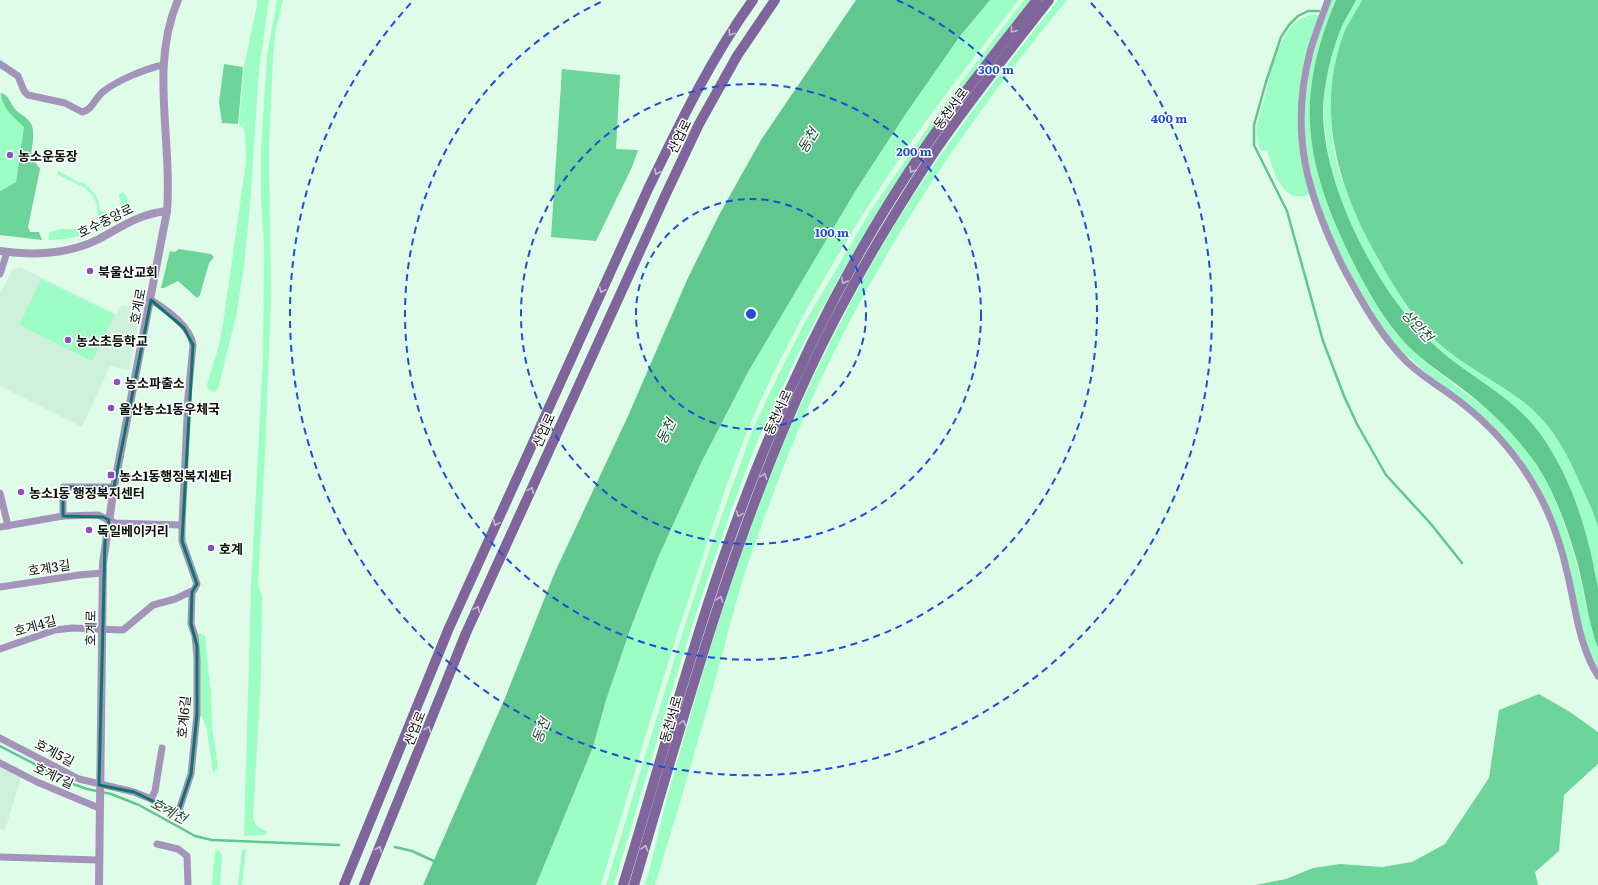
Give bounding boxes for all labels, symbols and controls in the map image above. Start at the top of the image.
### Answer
one-way arrow [1010,26,1017,33]
one-way arrow [729,28,736,35]
text: 300 m [978,60,1014,78]
street label: 동천서로 [928,83,972,133]
text: 400 m [1151,109,1187,127]
street label: 산업로 [663,116,695,156]
water label: 동천 [792,123,823,156]
text: 200 m [896,142,932,160]
place label: 농소운동장 [18,146,78,165]
marker: 농소운동장 [5,150,15,160]
one-way arrow [909,165,916,172]
one-way arrow [654,167,661,175]
street label: 호수중앙로 [74,198,136,242]
text: 100 m [815,223,849,241]
place label: 북울산교회 [98,262,158,281]
marker: 북울산교회 [85,266,95,276]
one-way arrow [842,277,849,284]
one-way arrow [599,285,607,293]
street label: 호계로 [124,287,150,325]
water label: 상안천 [1398,304,1439,347]
centre of rings [744,307,758,321]
place label: 농소초등학교 [76,331,148,350]
marker: 농소초등학교 [63,335,73,345]
place label: 농소파출소 [125,373,185,392]
marker: 농소파출소 [112,377,122,387]
street label: 동천서로 [759,386,795,438]
place label: 울산농소1동우체국 [119,399,220,418]
marker: 울산농소1동우체국 [106,403,116,413]
street label: 산업로 [527,410,559,450]
water label: 동천 [650,414,680,447]
place label: 농소1동행정복지센터 [119,466,232,485]
marker: 농소1동행정복지센터 [106,470,116,480]
one-way arrow [760,473,768,480]
place label: 농소1동 행정복지센터 [29,483,145,502]
marker: 농소1동 행정복지센터 [16,487,26,497]
one-way arrow [526,487,534,494]
one-way arrow [736,509,744,517]
one-way arrow [493,519,501,526]
place label: 독일베이커리 [97,521,169,540]
marker: 독일베이커리 [84,525,94,535]
place label: 호계 [219,539,243,558]
marker: 호계 [206,543,216,553]
street label: 호계3길 [26,554,72,580]
one-way arrow [716,595,724,602]
one-way arrow [473,605,481,612]
street label: 호계4길 [12,610,58,640]
street label: 호계로 [80,610,100,646]
street label: 동천서로 [654,693,686,745]
street label: 호계6길 [172,695,194,739]
street label: 산업로 [398,708,430,748]
water label: 동천 [526,713,555,746]
one-way arrow [678,720,686,726]
one-way arrow [423,725,431,733]
street label: 호계5길 [32,734,78,770]
street label: 호계7길 [31,757,77,793]
water label: 호계천 [147,792,192,828]
one-way arrow [640,844,649,851]
one-way arrow [374,846,382,853]

